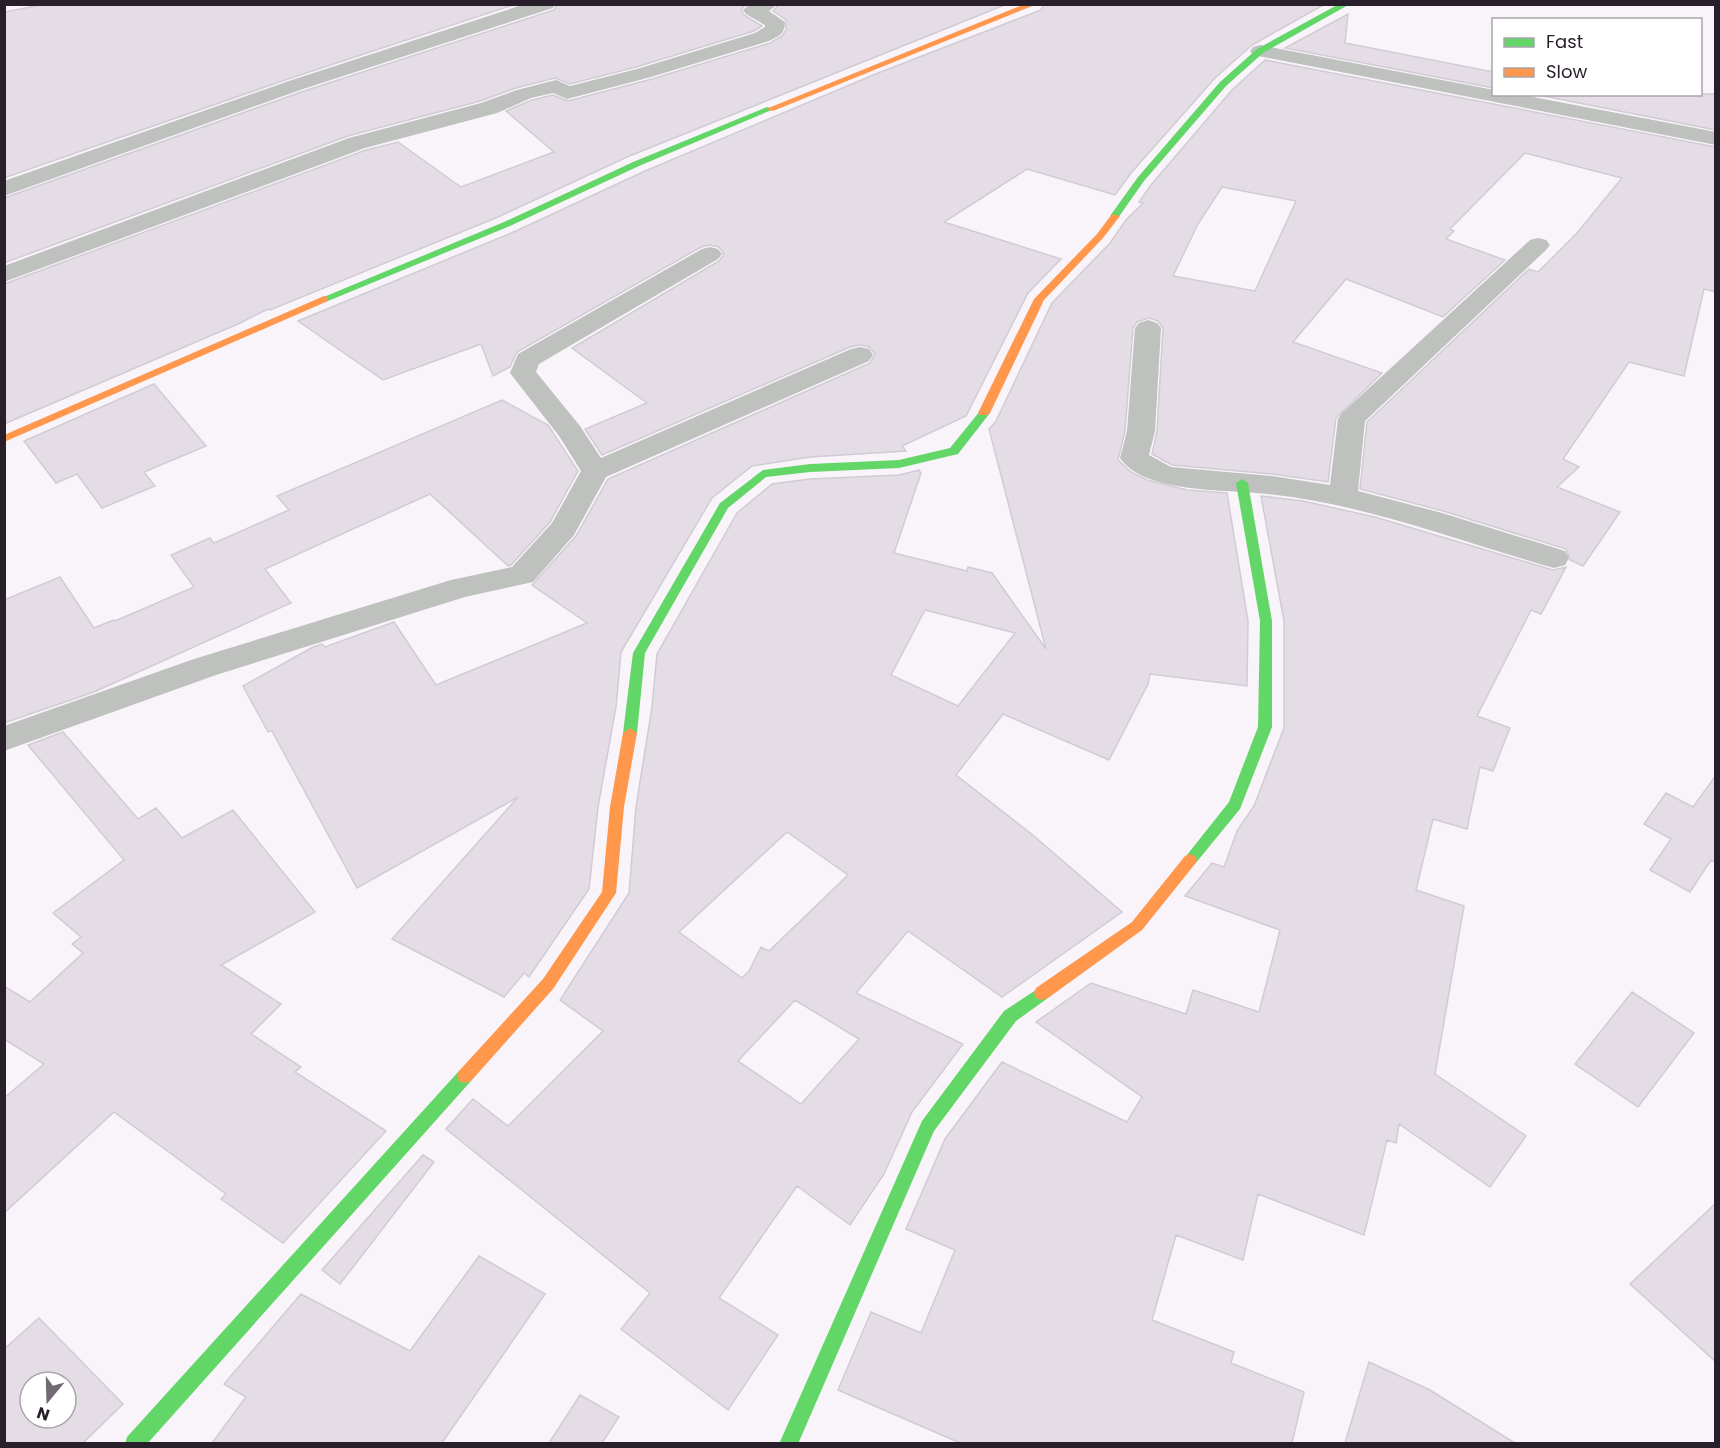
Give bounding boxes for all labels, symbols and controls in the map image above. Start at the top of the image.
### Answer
legend [1492,18,1702,96]
text: Fast [1546,29,1583,54]
text: Slow [1546,59,1588,84]
north arrow [18,1370,78,1430]
text: N [34,1401,53,1427]

